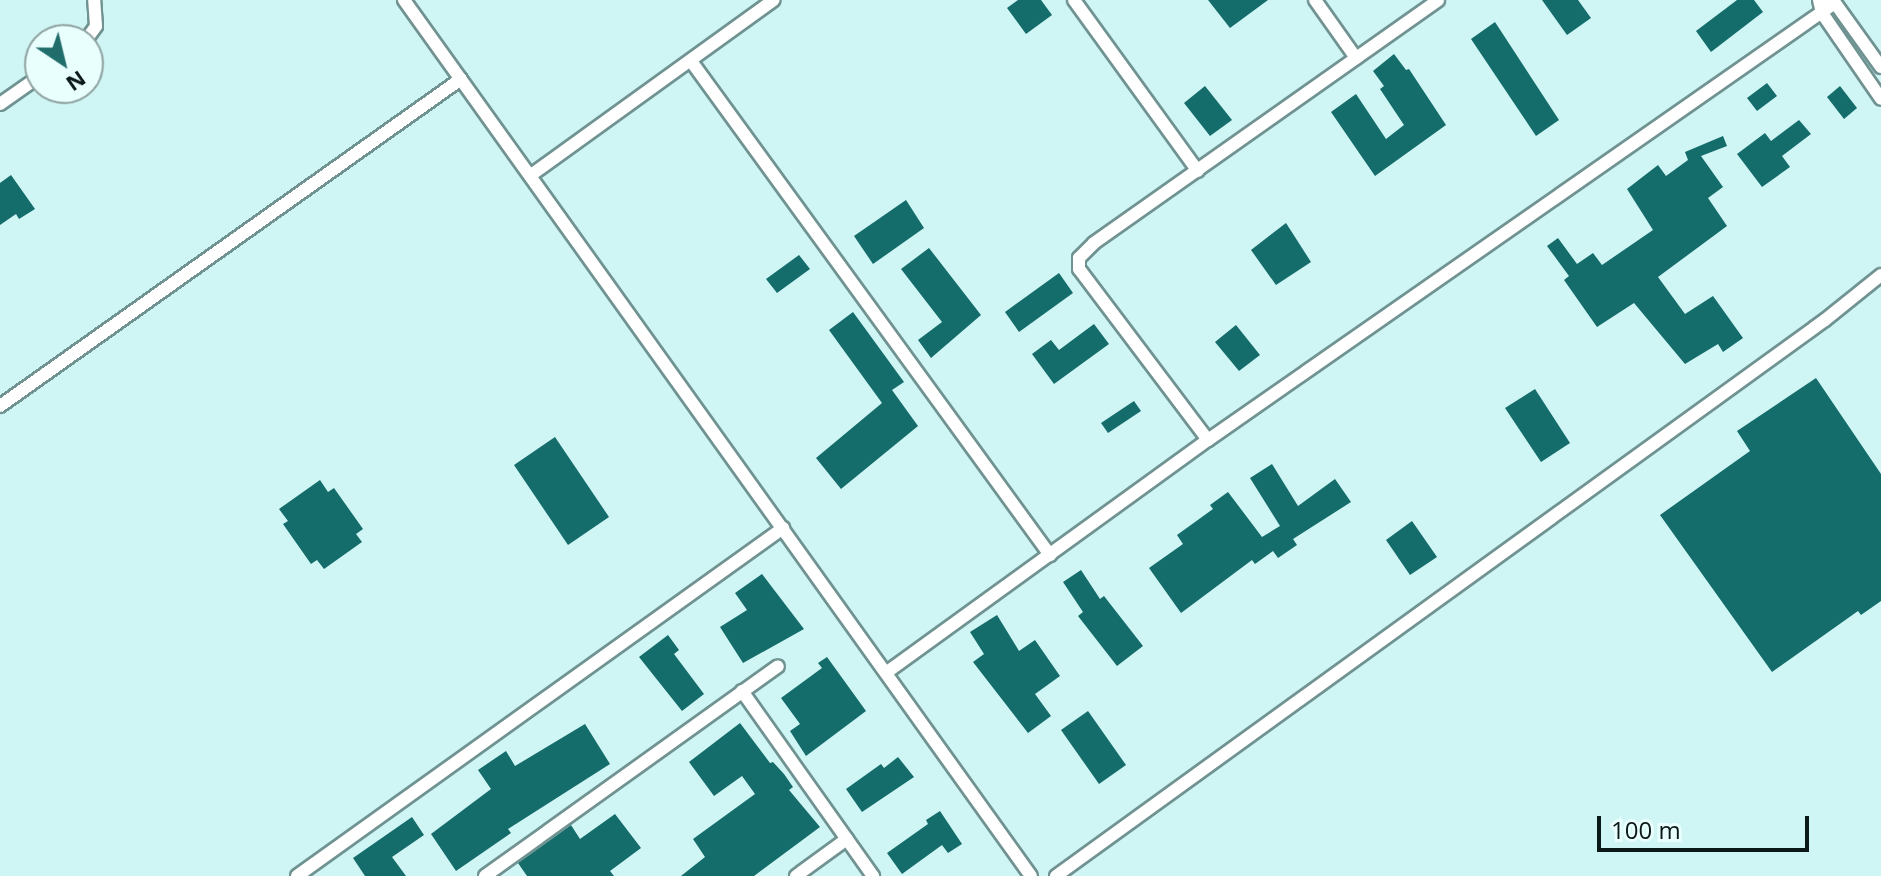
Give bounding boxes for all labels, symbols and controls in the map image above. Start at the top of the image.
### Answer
north arrow [24,24,104,104]
text: N [61,65,93,99]
scale bar [1601,800,1813,850]
text: 100 m [1611,813,1681,846]

